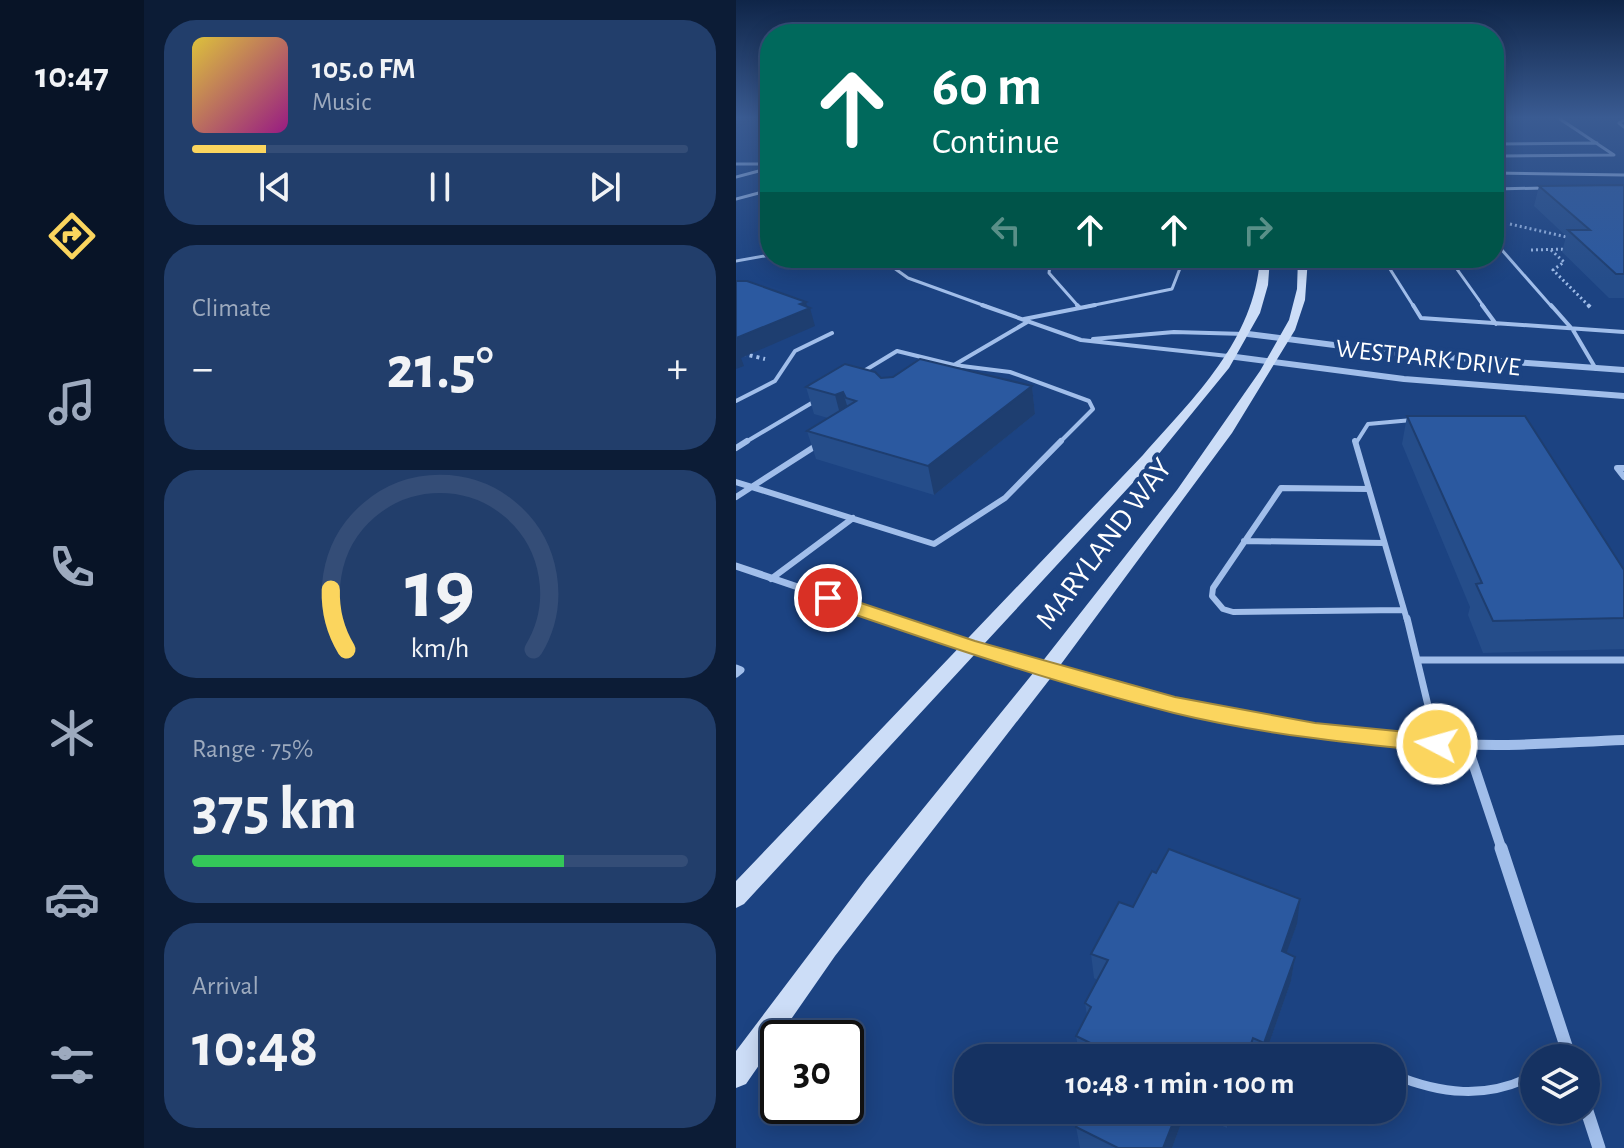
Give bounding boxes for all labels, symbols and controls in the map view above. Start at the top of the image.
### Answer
text: 105.0 FM [312,54,416,84]
icon: ahead [800,56,904,160]
text: 10:47 [35,58,109,94]
text: 60 m [932,59,1042,115]
text: Music [312,89,371,115]
text: Continue [932,124,1060,160]
icon: previous [253,165,297,209]
icon: pause [418,165,462,209]
icon: next [583,165,627,209]
icon: directions [44,208,100,264]
icon: left [984,208,1028,252]
icon: ahead [1068,208,1112,252]
icon: ahead [1152,208,1196,252]
icon: right [1236,208,1280,252]
text: Climate [192,295,271,321]
street label: WESTPARK DRIVE [1334,335,1522,381]
text: 21.5° [386,339,494,399]
text: − [192,347,213,391]
text: + [667,347,688,391]
icon: music [44,374,100,430]
street label: MARYLAND WAY [1030,453,1178,635]
icon: phone [44,539,100,595]
text: 19 [405,549,475,633]
pin [794,564,862,632]
icon: arrive [806,576,850,620]
text: km/h [411,634,469,663]
position arrow [1395,702,1479,786]
icon: climate [44,705,100,761]
text: Range · 75% [192,736,313,762]
text: 375 km [192,780,357,840]
icon: car [44,871,100,927]
text: Arrival [192,973,259,999]
text: 10:48 [192,1017,318,1077]
speed limit sign: 30 [760,1020,864,1124]
icon: filters [44,1037,100,1093]
map controls [1520,1044,1600,1124]
button: layers [1520,1044,1600,1124]
text: 10:48 · 1 min · 100 m [1065,1069,1295,1099]

